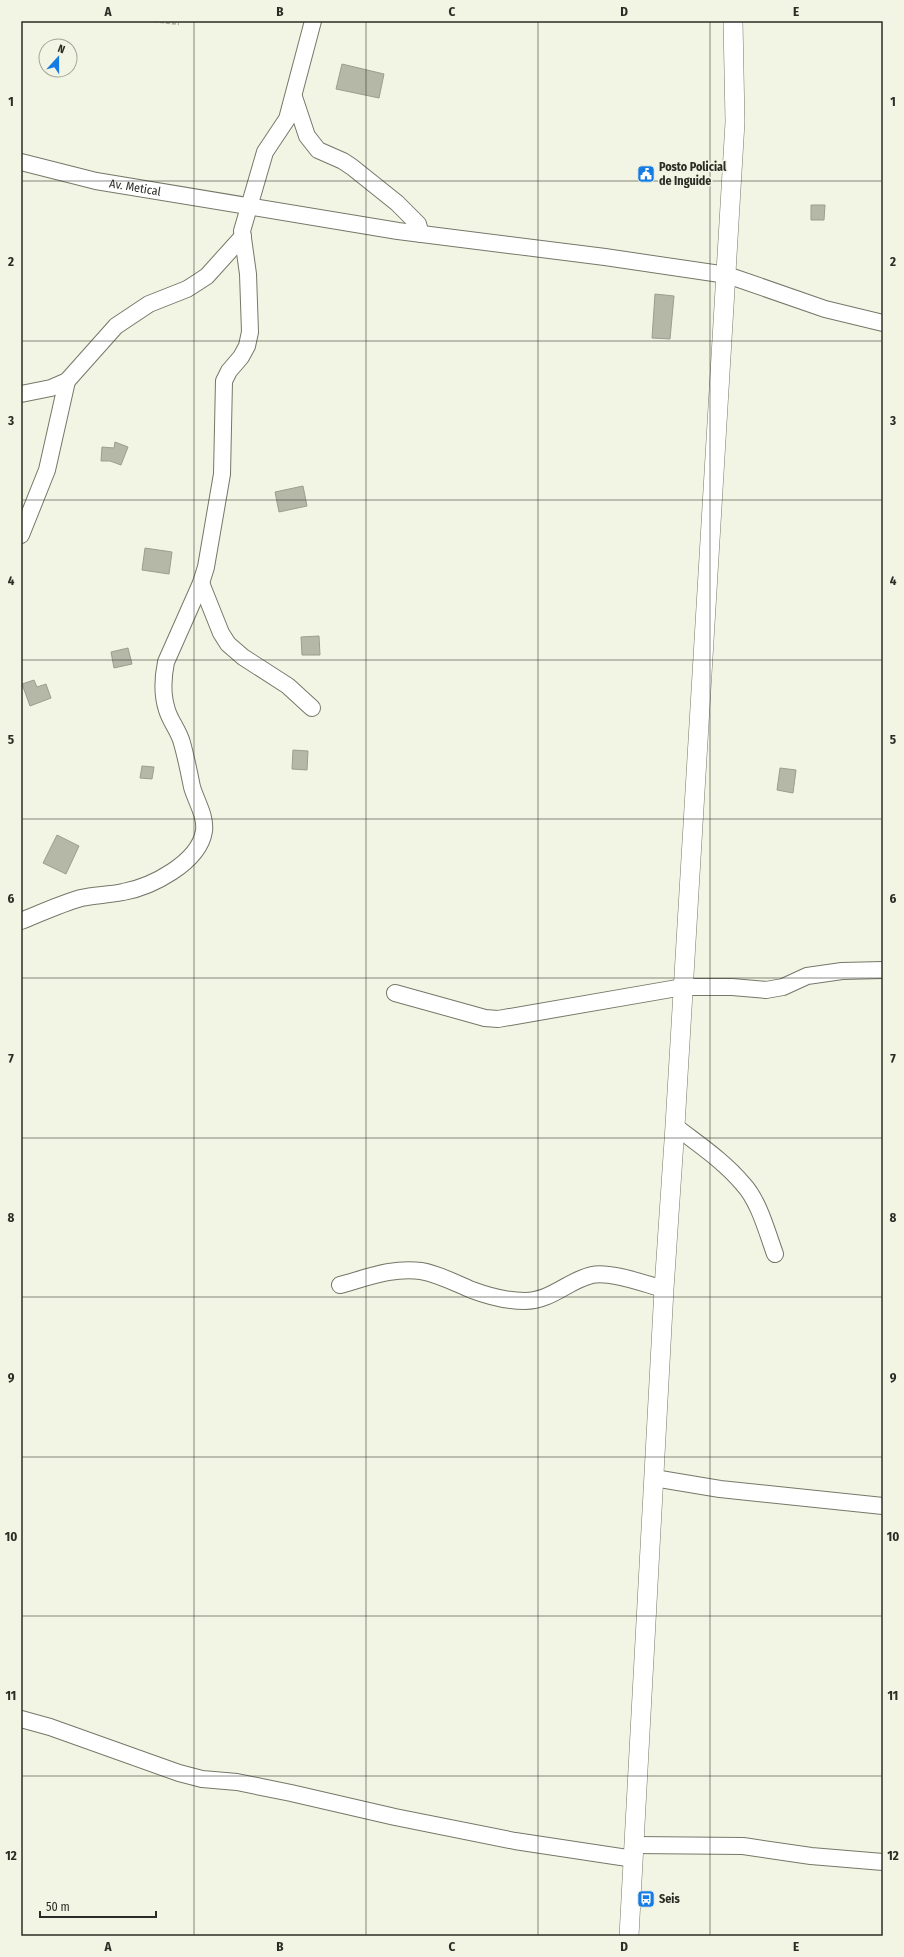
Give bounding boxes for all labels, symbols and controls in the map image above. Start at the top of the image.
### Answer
text: A [103,4,112,19]
text: B [276,4,284,19]
text: C [449,4,456,19]
text: D [620,4,628,19]
text: E [793,4,799,19]
north arrow [38,38,78,78]
text: N [56,42,67,56]
text: 1 [8,94,14,109]
text: 1 [890,94,896,109]
place label: Posto Policial de Inguide [659,160,727,188]
public building icon: Posto Policial de Inguide [636,164,656,184]
street label: Av. Metical [108,176,162,199]
text: 2 [7,254,14,269]
text: 2 [889,254,896,269]
text: 3 [7,413,14,428]
text: 3 [889,413,896,428]
text: 4 [8,573,15,588]
text: 4 [890,573,897,588]
text: 5 [8,732,14,747]
text: 5 [890,732,896,747]
text: 6 [8,891,15,906]
text: 6 [890,891,897,906]
text: 7 [8,1051,14,1066]
text: 7 [890,1051,896,1066]
text: 8 [8,1210,15,1225]
text: 8 [890,1210,897,1225]
text: 9 [8,1370,15,1385]
text: 9 [890,1370,897,1385]
text: 10 [5,1529,17,1544]
text: 10 [887,1529,899,1544]
text: 11 [6,1688,16,1703]
text: 11 [888,1688,898,1703]
text: 12 [5,1848,17,1863]
text: 12 [887,1848,899,1863]
bus stop icon: Seis [636,1889,656,1909]
place label: Seis [659,1892,680,1906]
scale bar [40,1893,156,1919]
text: 50 m [46,1900,70,1914]
text: A [103,1939,112,1954]
text: B [276,1939,284,1954]
text: C [449,1939,456,1954]
text: D [620,1939,628,1954]
text: E [793,1939,799,1954]

